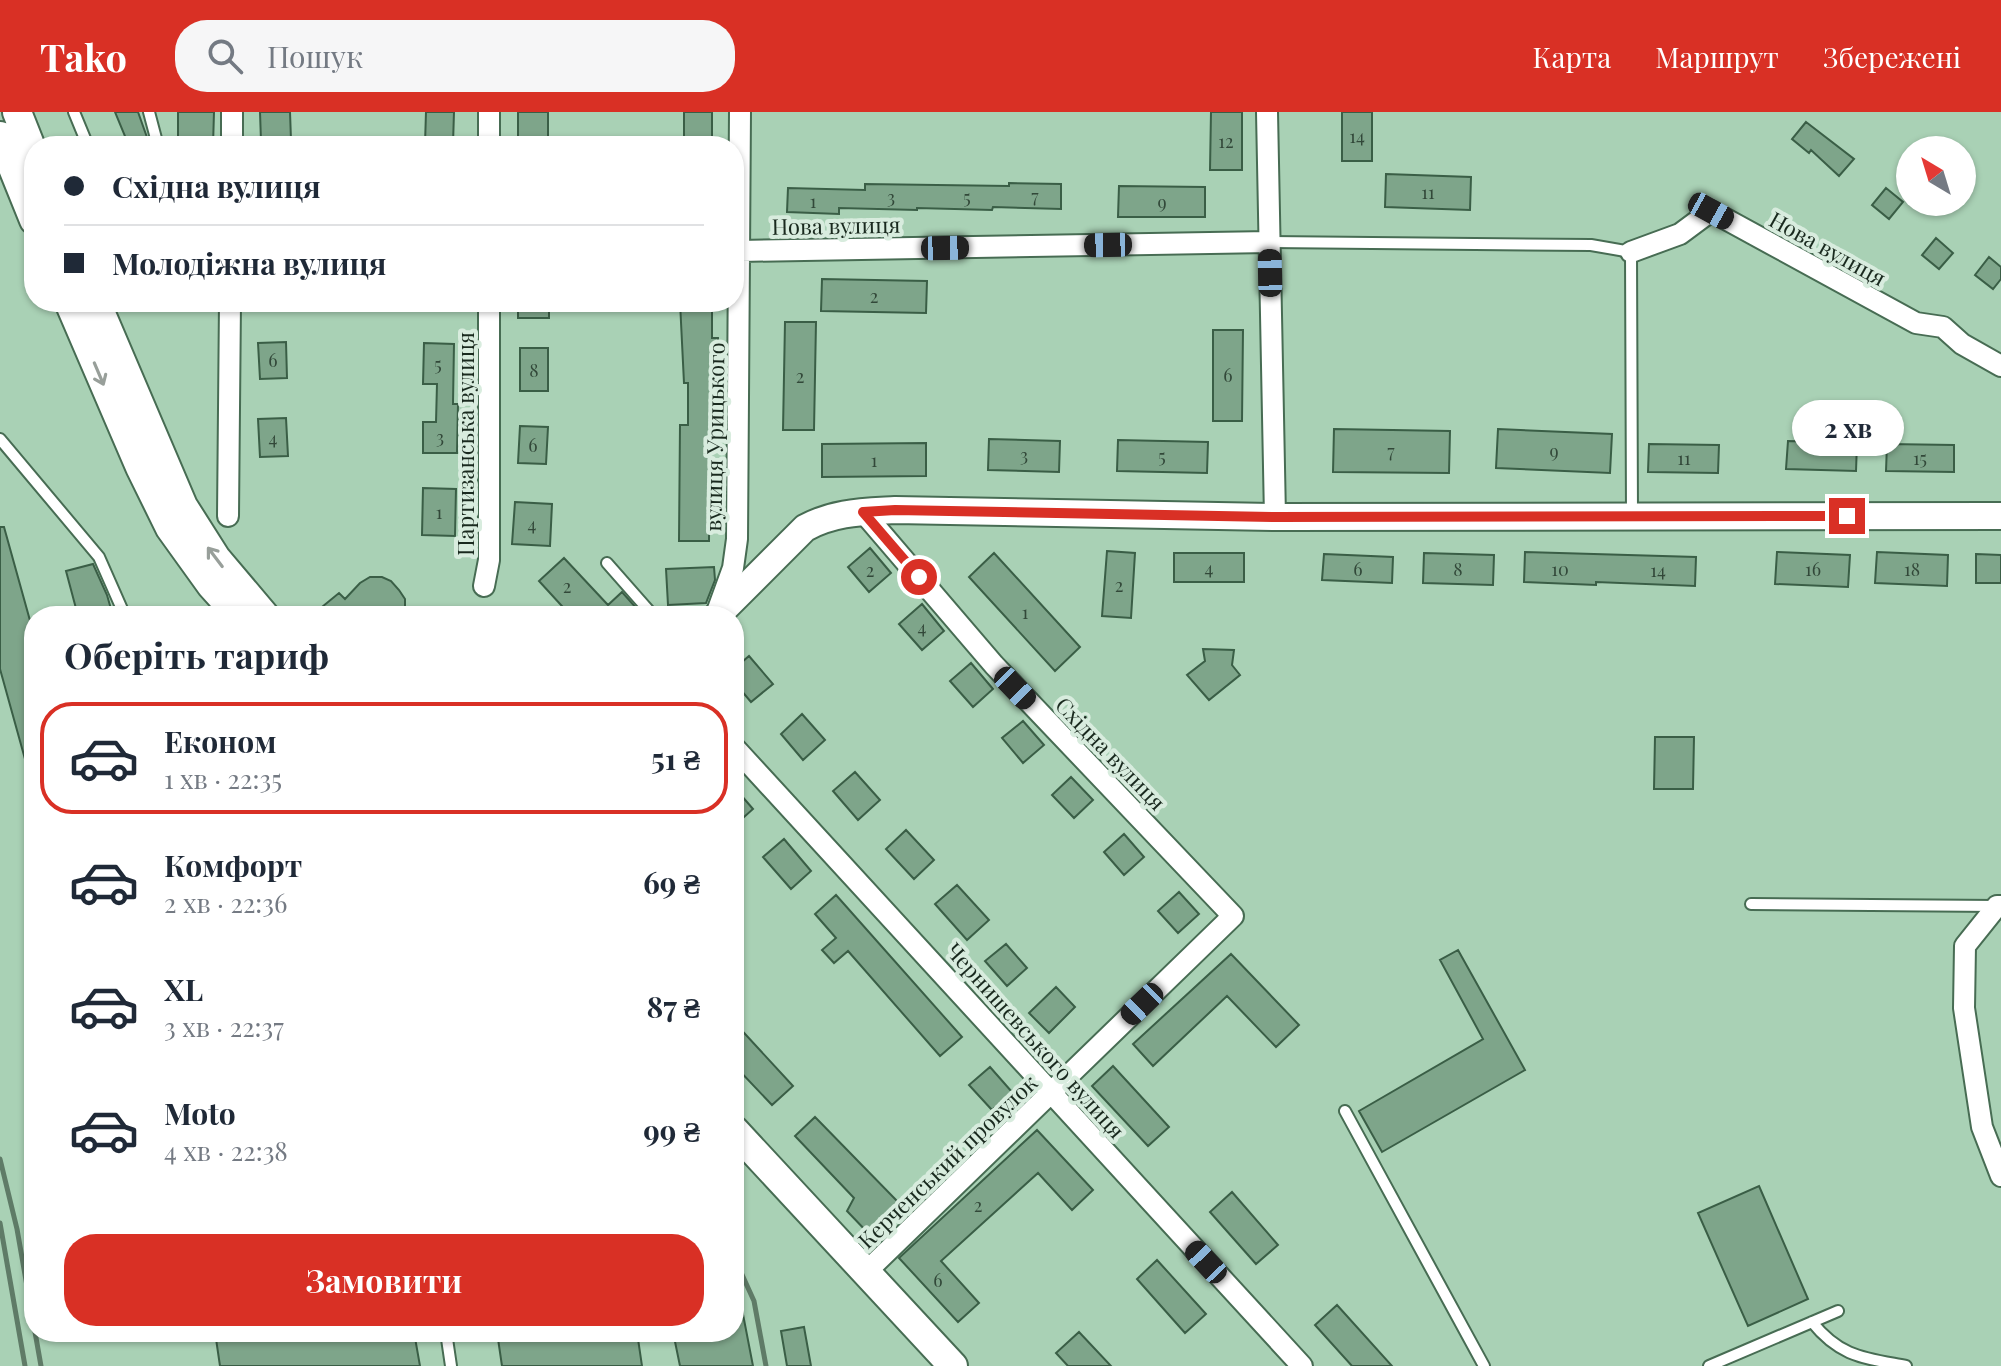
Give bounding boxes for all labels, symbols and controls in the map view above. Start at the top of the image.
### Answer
search box [175,20,735,92]
text: Tako [40,31,127,82]
icon: search [203,34,247,78]
text: Пошук [267,36,363,76]
text: Карта [1533,38,1611,75]
text: Маршрут [1655,38,1779,75]
text: Збережені [1823,38,1961,75]
house number: 14 [1349,124,1365,148]
house number: 12 [1218,129,1234,153]
north arrow [1896,136,1976,216]
map controls [1896,136,1976,216]
text: Східна вулиця [112,166,321,206]
house number: 11 [1421,180,1435,204]
house number: 7 [1031,184,1039,208]
house number: 3 [887,185,895,209]
house number: 5 [963,185,971,209]
house number: 1 [810,189,817,213]
car [1684,189,1738,233]
house number: 9 [1157,190,1167,214]
street label: Нова вулиця [1764,204,1892,292]
street label: Нова вулиця [771,209,901,241]
car [1084,233,1132,257]
car [921,236,969,260]
text: Молодіжна вулиця [112,243,386,283]
car [1258,249,1282,297]
house number: 2 [870,284,878,308]
street label: Партизанська вулиця [450,332,480,556]
street label: вулиця Урицького [697,342,731,532]
house number: 6 [268,348,278,372]
house number: 5 [434,352,442,376]
house number: 8 [529,358,539,382]
one-way arrow [93,361,108,386]
house number: 6 [1223,363,1233,387]
house number: 2 [796,364,804,388]
callout: 2 хв [1791,400,1903,456]
text: 2 хв [1824,410,1872,445]
house number: 3 [436,425,444,449]
house number: 4 [269,426,278,450]
house number: 6 [528,433,538,457]
house number: 7 [1387,439,1395,463]
house number: 9 [1549,439,1559,463]
house number: 3 [1020,443,1028,467]
house number: 5 [1158,444,1166,468]
house number: 11 [1677,446,1691,470]
house number: 15 [1913,446,1927,470]
house number: 1 [871,448,878,472]
route end [1829,498,1865,534]
house number: 1 [436,500,443,524]
house number: 4 [528,512,537,536]
one-way arrow [207,546,223,568]
house number: 4 [1205,556,1214,580]
house number: 6 [1353,557,1363,581]
house number: 8 [1453,557,1463,581]
house number: 10 [1551,557,1569,581]
house number: 16 [1805,557,1821,581]
house number: 18 [1904,557,1920,581]
house number: 2 [866,558,874,582]
house number: 14 [1650,558,1666,582]
route start [901,559,937,595]
house number: 2 [1115,573,1123,597]
house number: 2 [563,574,571,598]
house number: 1 [1022,600,1029,624]
house number: 4 [918,615,927,639]
text: Оберіть тариф [64,630,329,678]
car [990,662,1040,714]
street label: Східна вулиця [1049,690,1173,816]
text: Економ [164,721,276,761]
icon: car [68,722,140,794]
text: 51 ₴ [651,738,700,778]
text: 1 хв · 22:35 [164,761,282,796]
text: Комфорт [164,845,302,885]
icon: car [68,846,140,918]
text: 69 ₴ [643,862,700,902]
text: 2 хв · 22:36 [164,885,287,920]
street label: Чернишевського вулиця [940,936,1132,1144]
text: XL [164,969,203,1009]
icon: car [68,970,140,1042]
car [1116,979,1168,1029]
text: 87 ₴ [646,986,700,1026]
text: 3 хв · 22:37 [164,1009,284,1044]
street label: Керченський провулок [851,1067,1043,1255]
text: Moto [164,1093,236,1133]
icon: car [68,1094,140,1166]
text: 99 ₴ [643,1110,700,1150]
text: 4 хв · 22:38 [164,1133,288,1168]
house number: 2 [974,1193,982,1217]
button: Замовити [64,1234,704,1326]
car [1181,1236,1231,1288]
house number: 6 [933,1268,943,1292]

